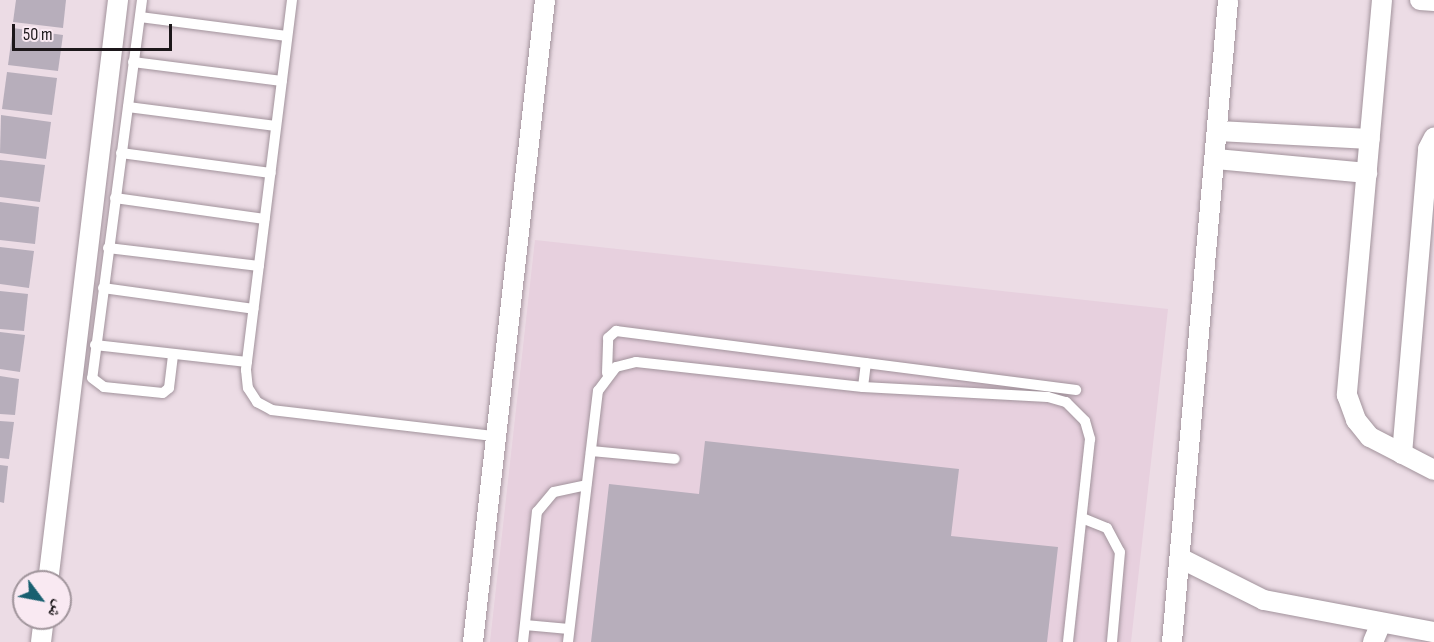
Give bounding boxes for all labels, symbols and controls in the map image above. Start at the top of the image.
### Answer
scale bar [15,12,176,50]
text: 50 m [23,24,53,45]
north arrow [12,570,72,630]
text: ش [43,597,69,621]

